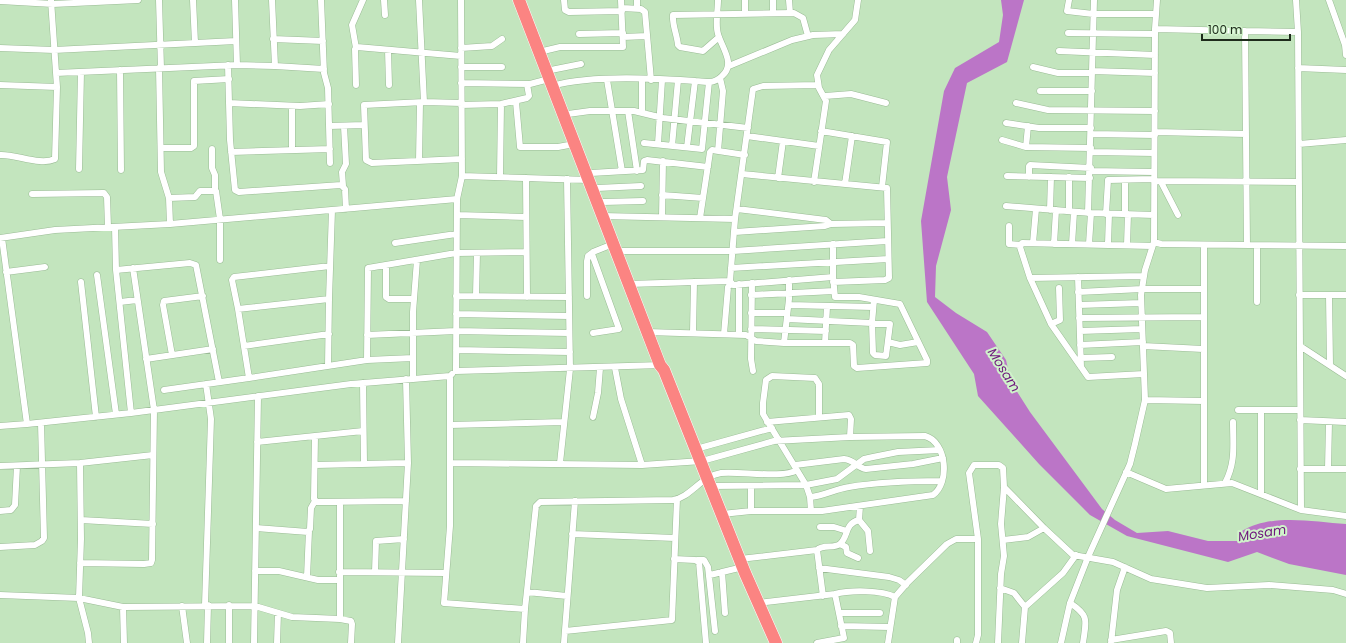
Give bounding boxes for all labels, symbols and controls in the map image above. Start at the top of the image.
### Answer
scale bar [1202,16,1290,42]
text: 100 m [1208,21,1242,38]
water label: Mosam [983,344,1025,396]
water label: Mosam [1237,520,1287,546]

